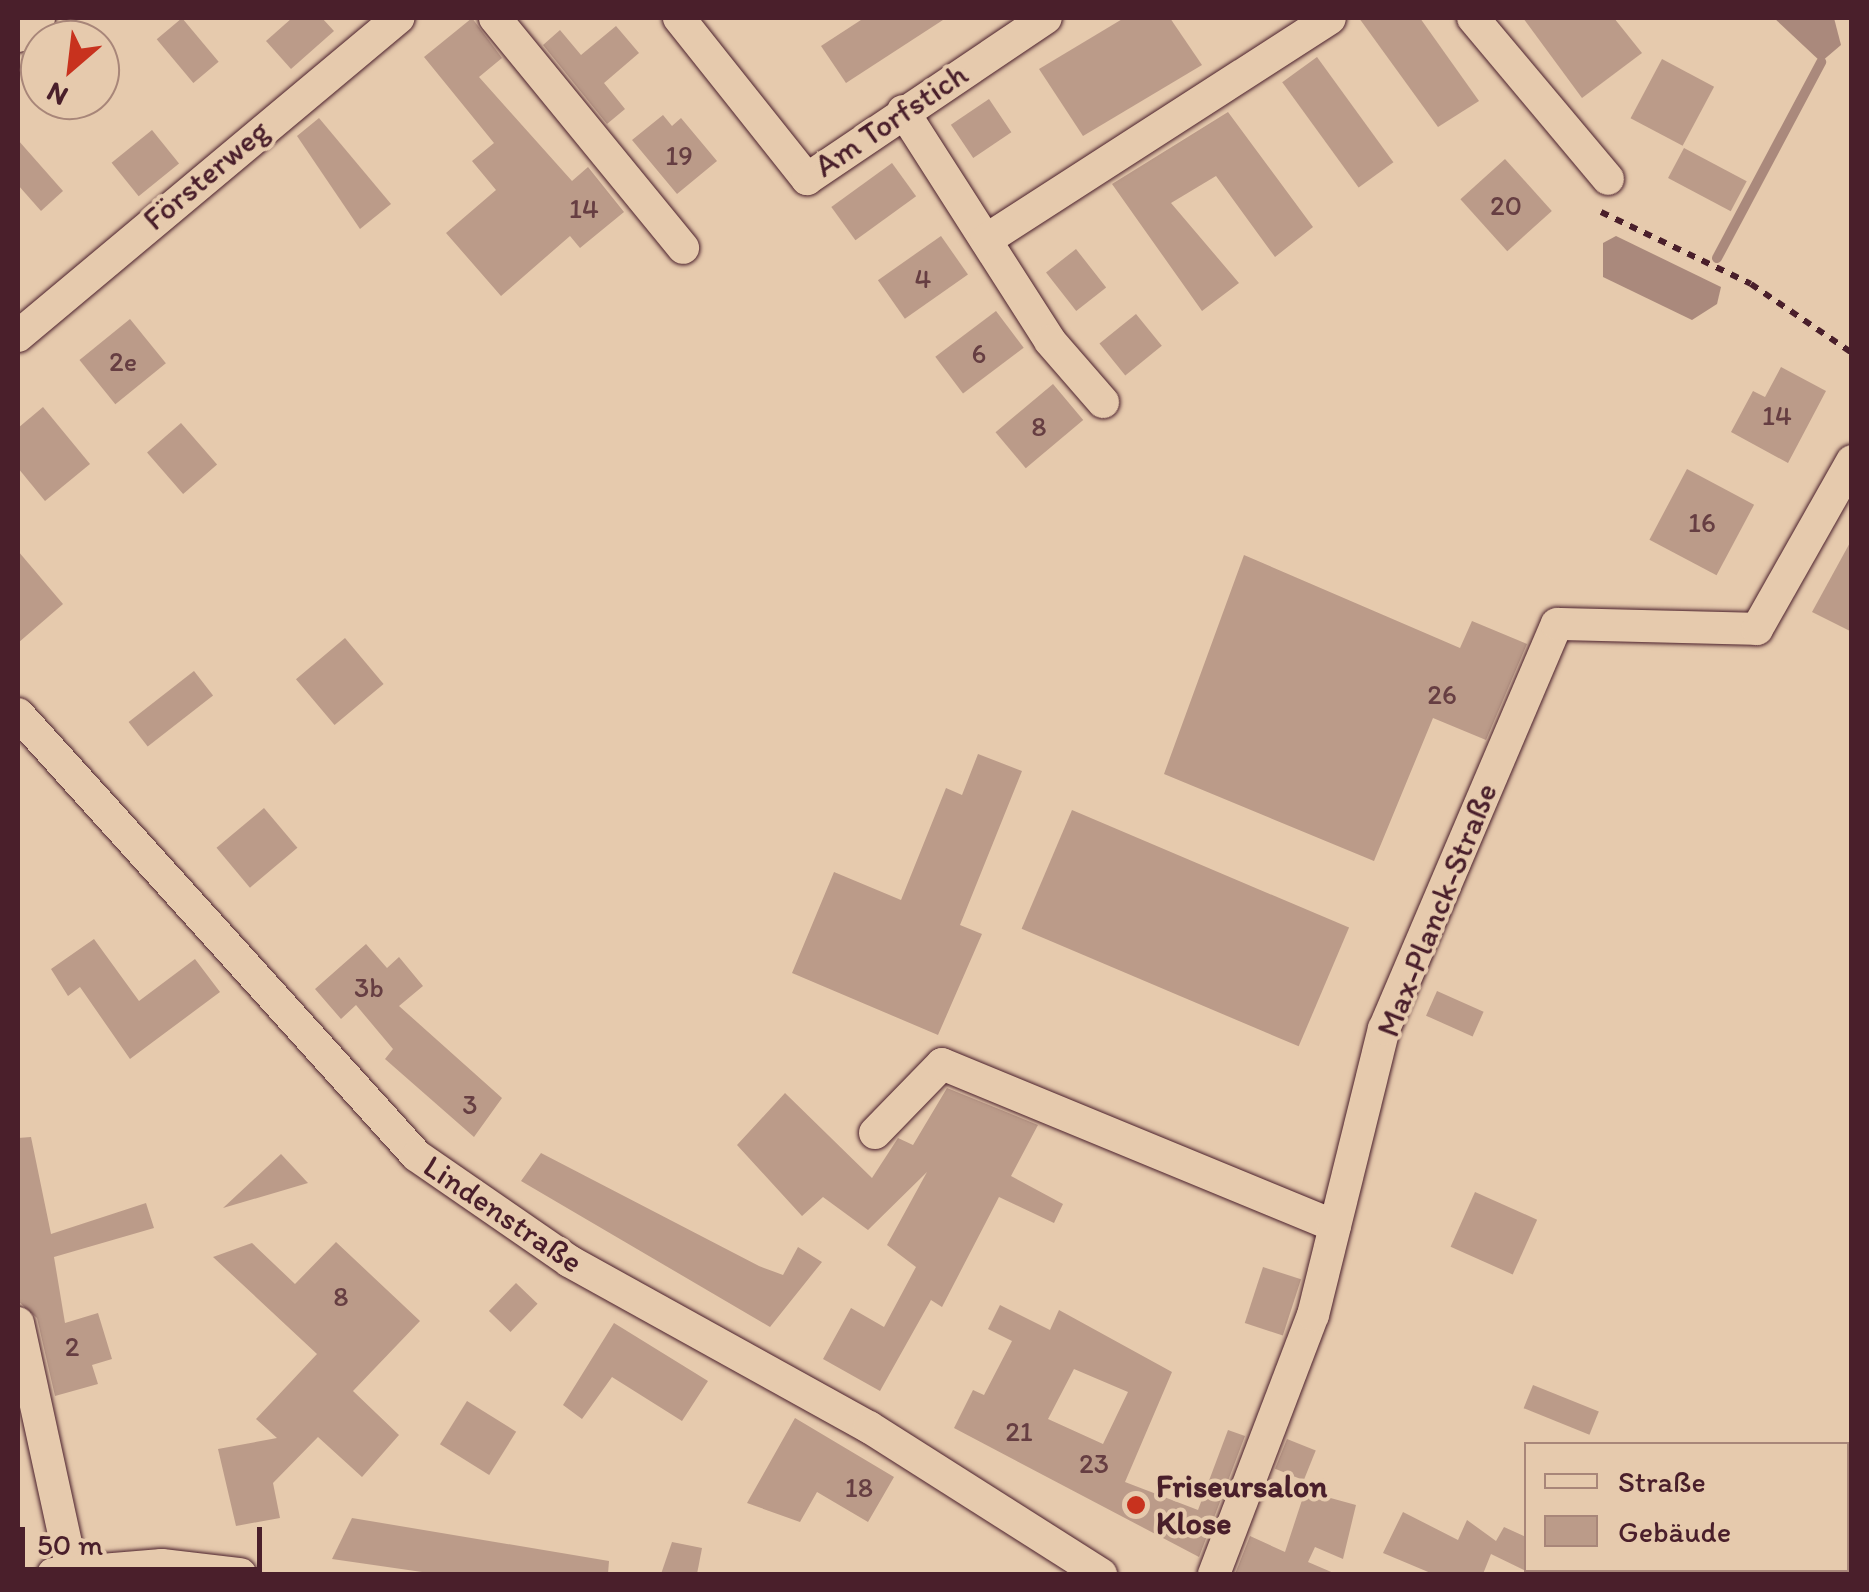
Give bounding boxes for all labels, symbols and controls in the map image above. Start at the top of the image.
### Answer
north arrow [20,20,120,120]
street label: Am Torfstich [807,55,975,185]
text: N [41,75,73,114]
street label: Försterweg [135,111,277,239]
house number: 19 [665,138,693,172]
house number: 20 [1490,188,1522,222]
house number: 14 [569,191,599,225]
house number: 4 [915,261,931,295]
house number: 6 [972,336,986,370]
house number: 2e [109,344,137,378]
house number: 14 [1762,398,1792,432]
house number: 8 [1031,409,1047,443]
house number: 16 [1688,505,1716,539]
house number: 26 [1427,677,1457,711]
street label: Max-Planck-Straße [1369,778,1505,1042]
house number: 3b [354,970,384,1004]
house number: 3 [462,1087,478,1121]
street label: Lindenstraße [416,1147,590,1281]
house number: 8 [333,1279,349,1313]
house number: 2 [65,1329,79,1363]
house number: 21 [1005,1414,1033,1448]
legend [1524,1442,1849,1572]
house number: 23 [1079,1446,1109,1480]
text: Straße [1618,1463,1706,1500]
place label: Friseursalon Klose [1156,1468,1327,1543]
house number: 18 [845,1470,873,1504]
marker: Friseursalon Klose [1125,1494,1147,1516]
scale bar [25,1507,268,1569]
text: Gebäude [1618,1513,1731,1550]
text: 50 m [37,1526,103,1563]

